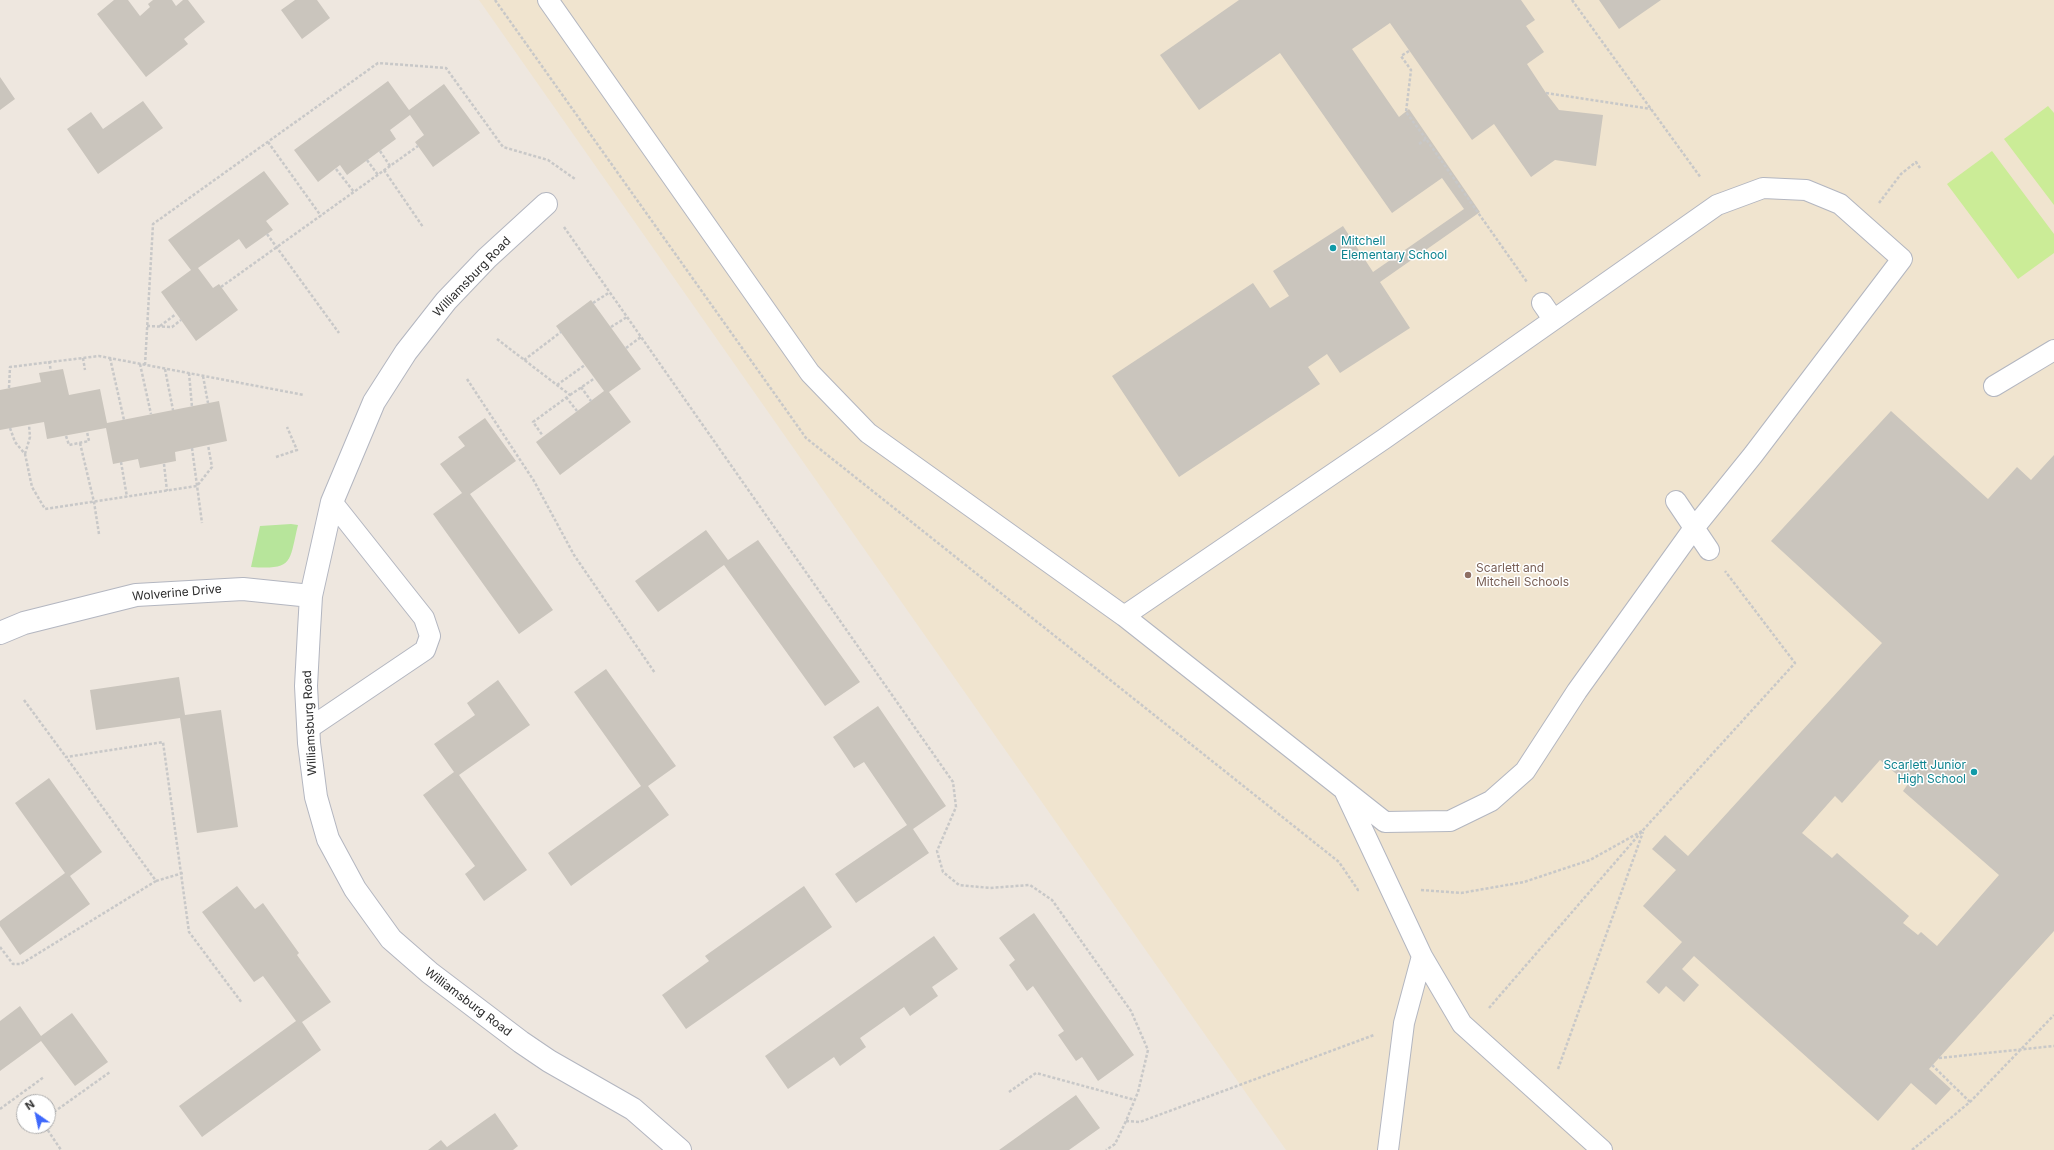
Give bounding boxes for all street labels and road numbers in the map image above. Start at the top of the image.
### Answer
street label: Williamsburg Road [430,234,514,320]
street label: Wolverine Drive [132,582,222,604]
street label: Williamsburg Road [300,670,320,776]
street label: Williamsburg Road [422,965,514,1039]

